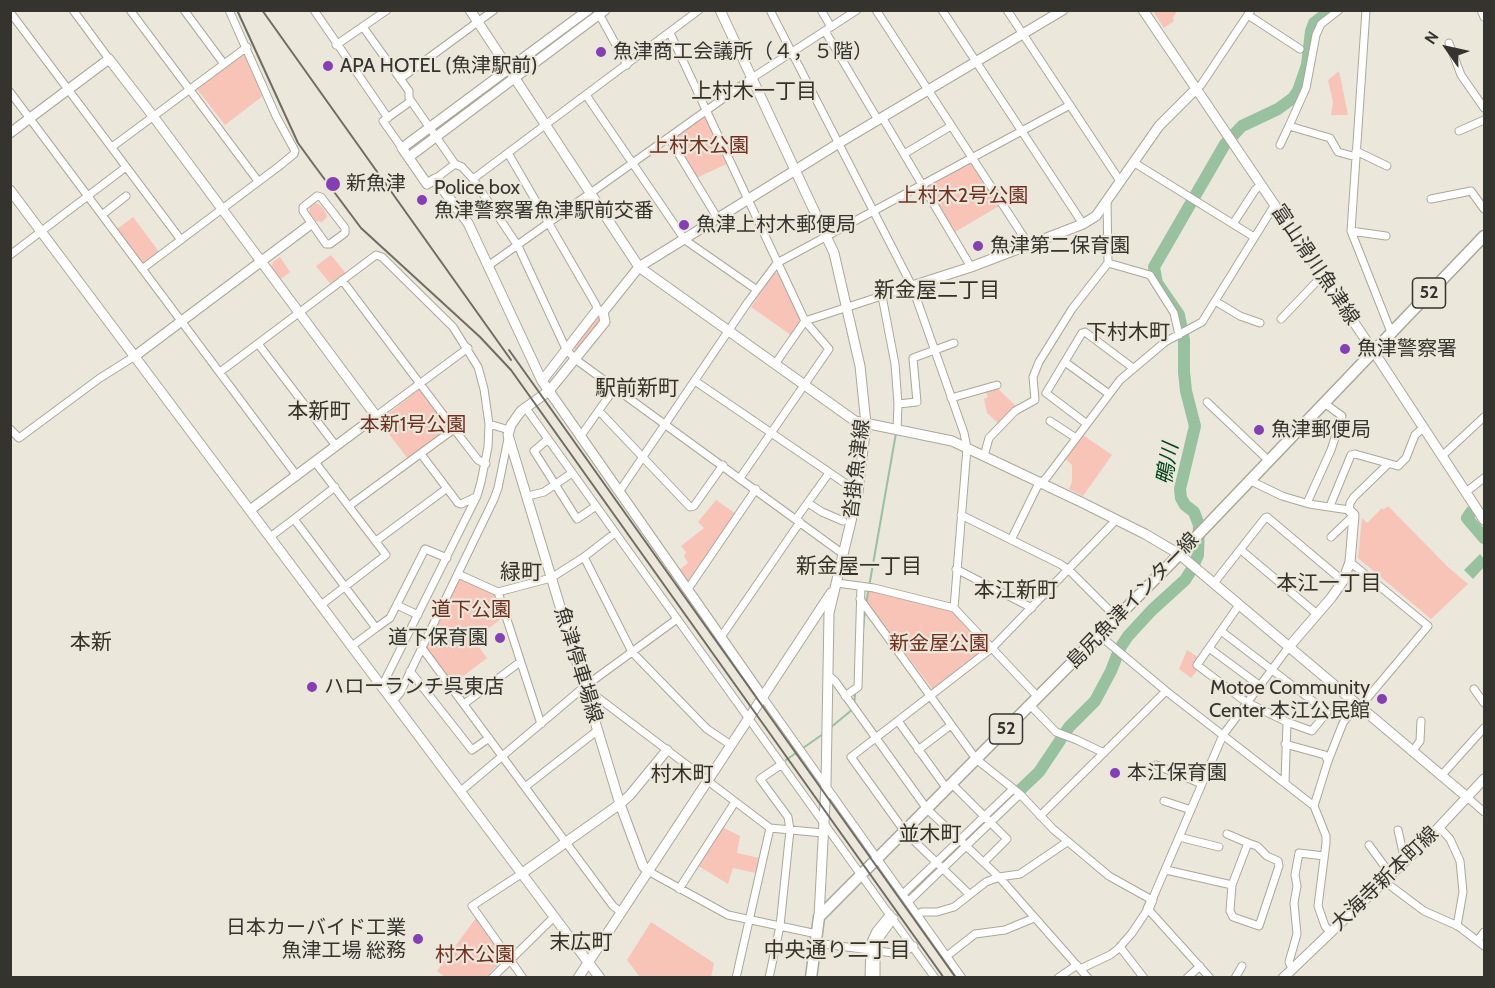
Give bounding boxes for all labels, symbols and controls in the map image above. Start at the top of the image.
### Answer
north arrow [1417,18,1477,78]
text: N [1421,28,1443,48]
place label: 魚津商工会議所（４，５階） [613,40,873,64]
marker: 魚津商工会議所（４，５階） [594,45,608,59]
place label: APA HOTEL (魚津駅前) [340,54,538,78]
marker: APA HOTEL (魚津駅前) [321,59,335,73]
district label: 上村木一丁目 [691,79,817,105]
park label: 上村木公園 [649,134,749,158]
place label: 新魚津 [346,172,406,196]
marker: 新魚津 [324,175,342,193]
place label: Police box 魚津警察署魚津駅前交番 [434,176,654,223]
park label: 上村木2号公園 [898,184,1028,208]
marker: Police box 魚津警察署魚津駅前交番 [415,193,429,207]
street label: 富山滑川魚津線 [1266,200,1364,330]
place label: 魚津上村木郵便局 [696,213,856,237]
marker: 魚津上村木郵便局 [677,218,691,232]
place label: 魚津第二保育園 [990,234,1130,258]
marker: 魚津第二保育園 [971,239,985,253]
district label: 新金屋二丁目 [874,278,1000,304]
road number: 52 [1412,278,1446,308]
district label: 下村木町 [1086,320,1170,346]
place label: 魚津警察署 [1357,337,1457,361]
marker: 魚津警察署 [1338,342,1352,356]
district label: 駅前新町 [595,376,679,402]
district label: 本新町 [288,399,350,425]
park label: 本新1号公園 [360,413,466,437]
street label: 沓掛魚津線 [839,418,875,520]
place label: 魚津郵便局 [1271,418,1371,442]
marker: 魚津郵便局 [1252,423,1266,437]
water label: 鴨川 [1152,441,1184,487]
street label: 島尻魚津インター線 [1062,528,1204,674]
district label: 新金屋一丁目 [796,554,922,580]
district label: 緑町 [500,560,542,586]
district label: 本江一丁目 [1277,571,1381,597]
district label: 本江新町 [974,578,1058,604]
park label: 道下公園 [431,598,511,622]
street label: 魚津停車場線 [549,604,607,726]
place label: 道下保育園 [388,626,488,650]
district label: 本新 [70,630,112,656]
marker: 道下保育園 [493,631,507,645]
park label: 新金屋公園 [889,632,989,656]
place label: ハローランチ呉東店 [324,675,504,699]
place label: Motoe Community Center 本江公民館 [1209,676,1370,723]
marker: ハローランチ呉東店 [305,680,319,694]
marker: Motoe Community Center 本江公民館 [1375,692,1389,706]
road number: 52 [990,714,1022,744]
place label: 本江保育園 [1127,761,1227,785]
district label: 村木町 [651,762,713,788]
marker: 本江保育園 [1108,766,1122,780]
district label: 並木町 [899,822,961,848]
street label: 大海寺新本町線 [1326,822,1444,936]
place label: 日本カーバイド工業 魚津工場 総務 [226,916,406,963]
district label: 末広町 [550,930,612,956]
marker: 日本カーバイド工業 魚津工場 総務 [411,932,425,946]
district label: 中央通り二丁目 [764,938,910,964]
park label: 村木公園 [435,943,515,967]

